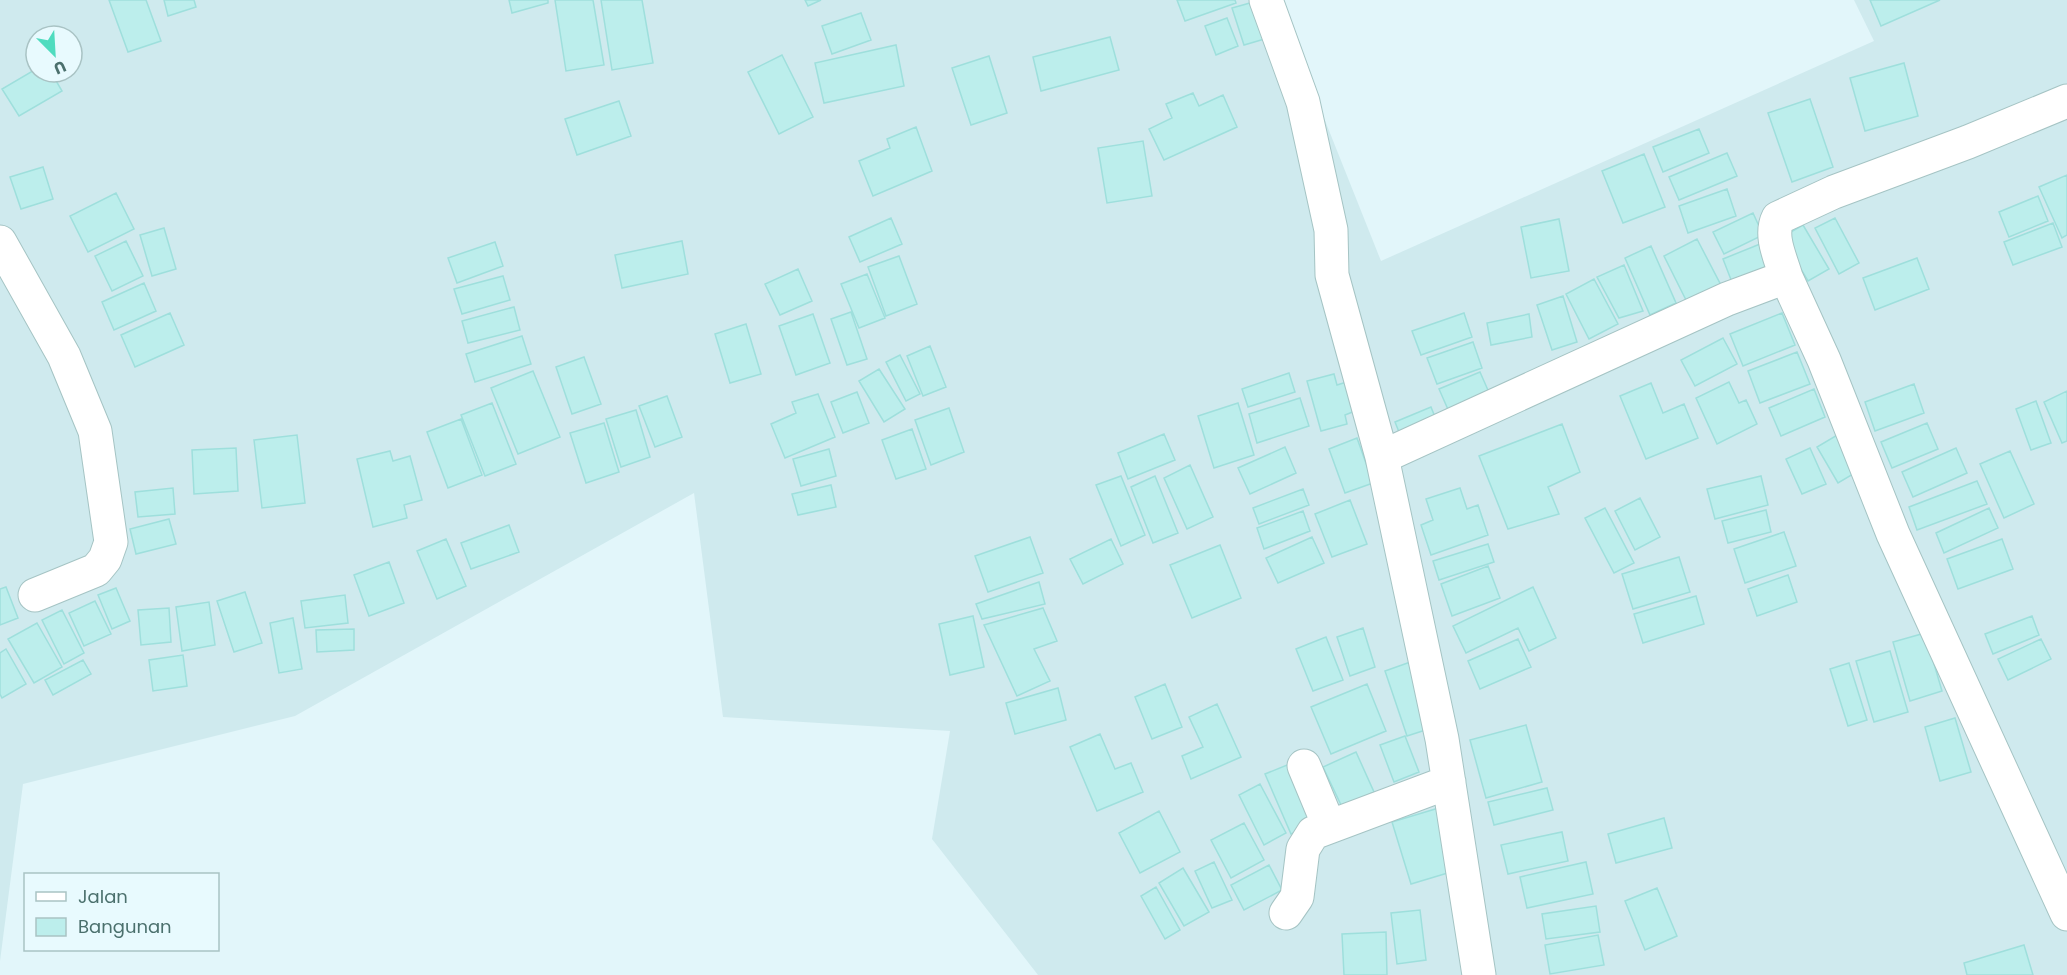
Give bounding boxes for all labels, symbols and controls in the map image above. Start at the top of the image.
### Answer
north arrow [24,24,84,84]
text: U [50,54,70,80]
legend [24,873,219,951]
text: Jalan [78,884,128,909]
text: Bangunan [78,914,172,939]

